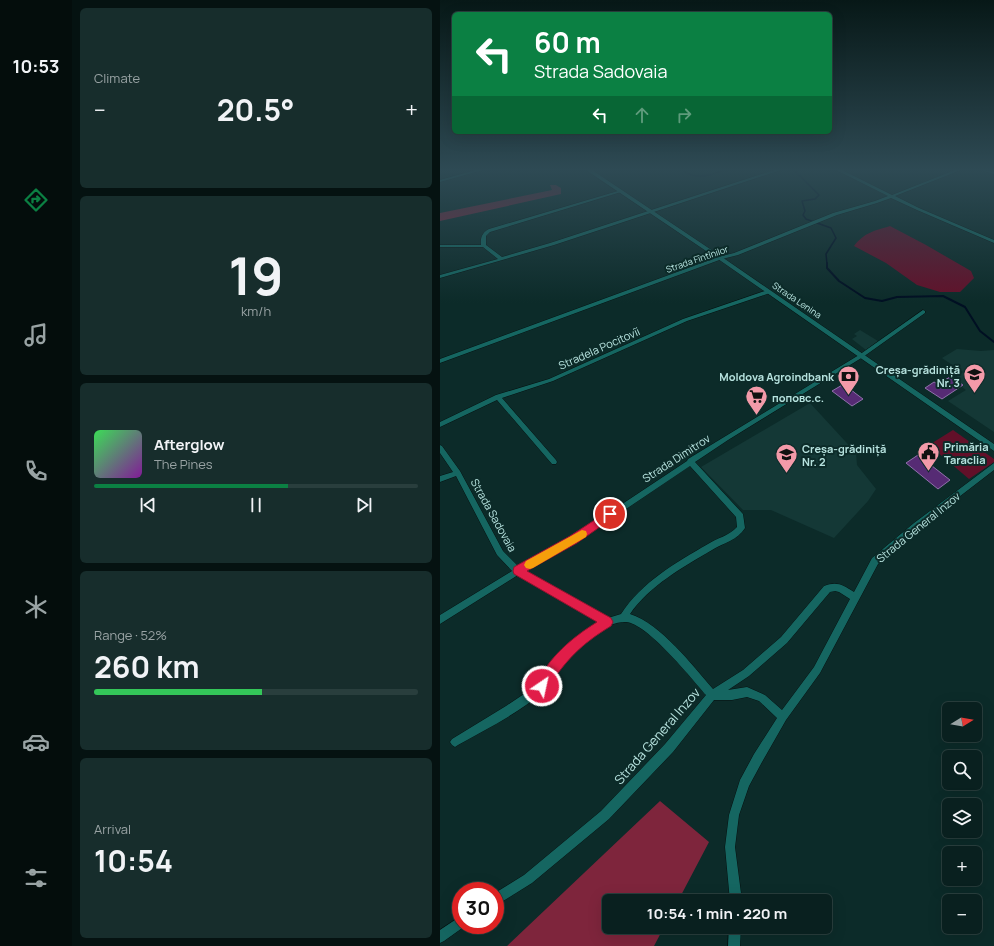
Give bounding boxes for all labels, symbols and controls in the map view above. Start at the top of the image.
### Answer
text: 60 m [534,23,601,61]
icon: left [468,28,520,80]
text: 10:53 [13,54,59,78]
text: Strada Sadovaia [534,59,668,83]
text: Climate [94,69,140,87]
text: 20.5° [217,89,295,130]
text: − [94,95,106,125]
text: + [405,95,418,125]
icon: left [589,104,611,126]
icon: ahead [631,104,653,126]
icon: right [673,104,695,126]
icon: directions [22,186,50,214]
text: 19 [228,240,284,311]
street label: Strada Fîntînilor [664,242,731,276]
street label: Strada Lenina [770,279,824,321]
text: km/h [241,302,271,320]
icon: music [22,321,50,349]
street label: Stradela Pocitovîi [556,323,642,373]
place label: Creșa-grădiniță Nr. 3 [876,362,960,390]
school or university icon: Creșa-grădiniță Nr. 3 [962,362,988,395]
bank icon: Moldova Agroindbank [836,363,862,396]
place label: Moldova Agroindbank [719,369,835,384]
supermarket icon: поповс.с. [744,384,770,417]
place label: поповс.с. [772,390,824,405]
street label: Strada Dimitrov [639,430,713,485]
text: Afterglow [154,434,225,455]
public building icon: Primăria Taraclia [915,439,941,472]
place label: Primăria Taraclia [944,439,989,467]
school or university icon: Creșa-grădiniță Nr. 2 [773,441,799,474]
place label: Creșa-grădiniță Nr. 2 [802,441,886,469]
text: The Pines [154,455,213,473]
icon: phone [22,457,50,485]
street label: Strada Sadovaia [468,476,520,554]
street label: Strada General Inzov [873,488,963,565]
icon: previous [137,494,159,516]
icon: pause [245,494,267,516]
icon: next [353,494,375,516]
pin [593,497,627,531]
icon: arrive [599,503,621,525]
icon: climate [22,593,50,621]
text: Range · 52% [94,626,167,644]
text: 260 km [94,646,199,687]
position arrow [521,665,563,707]
street label: Strada General Inzov [610,684,704,788]
north arrow [942,702,982,742]
map controls [942,702,982,934]
icon: car [22,728,50,756]
button: search [942,750,982,790]
button: layers [942,798,982,838]
text: Arrival [94,820,131,838]
text: 10:54 [94,840,173,881]
button: + [942,846,982,886]
icon: filters [22,864,50,892]
speed limit sign: 30 [452,882,504,934]
button: − [942,894,982,934]
text: 10:54 · 1 min · 220 m [647,903,787,924]

